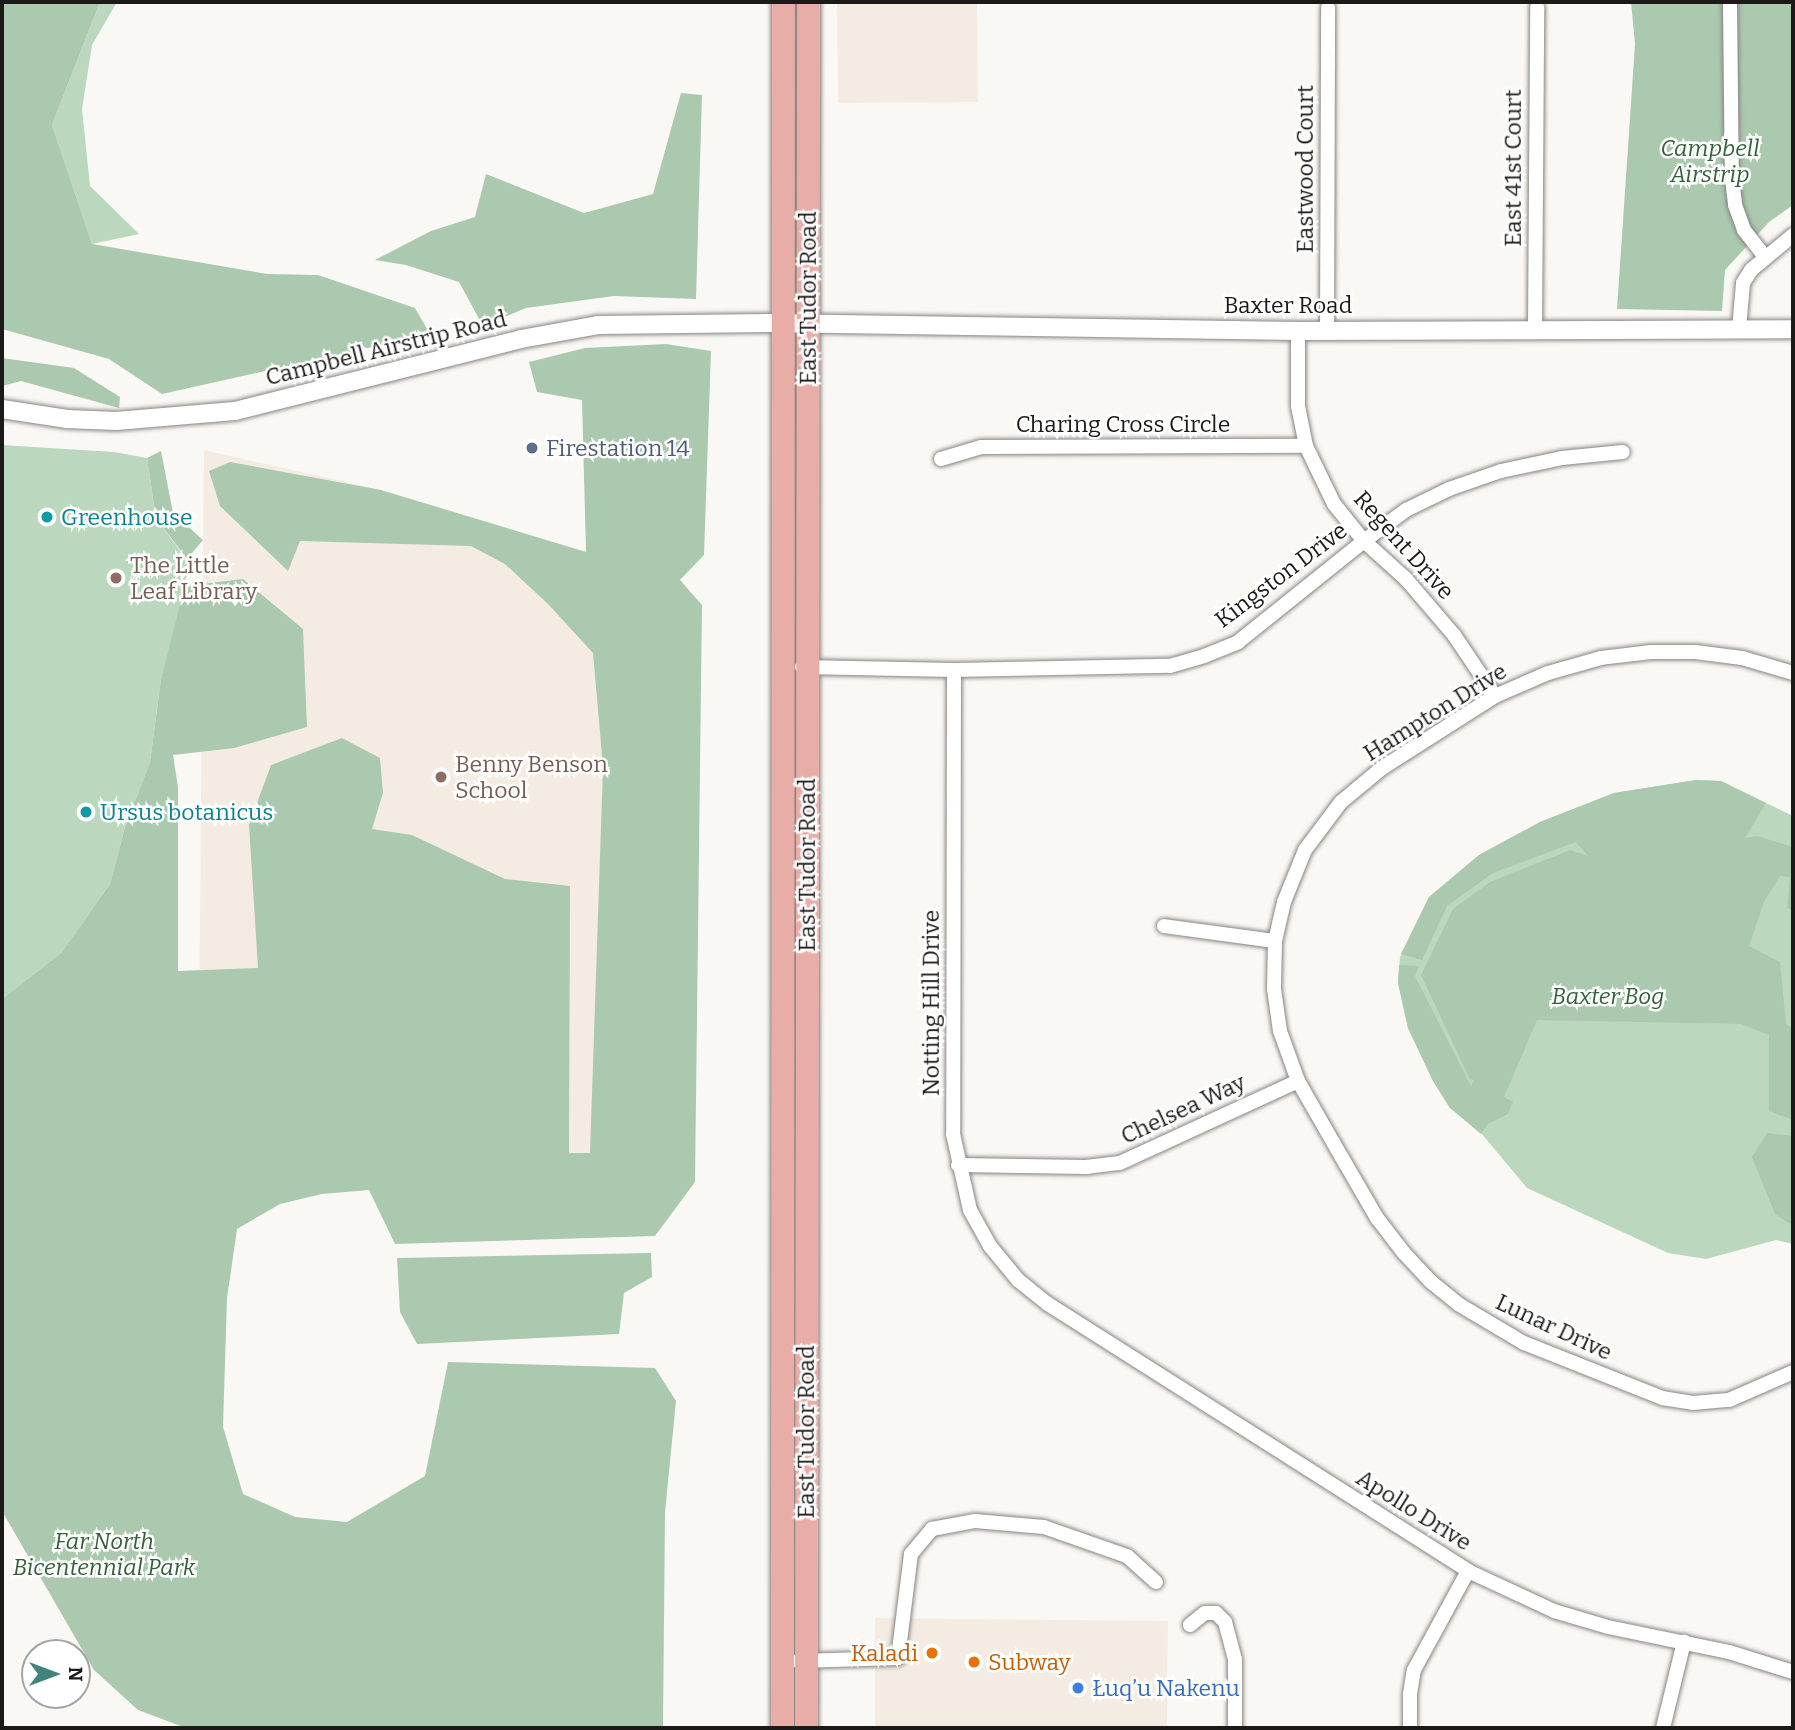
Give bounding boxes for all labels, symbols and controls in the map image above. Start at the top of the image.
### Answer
street label: Eastwood Court [1291,85,1319,253]
street label: East 41st Court [1499,89,1527,247]
park label: Campbell Airstrip [1661,134,1759,188]
street label: East Tudor Road [794,211,822,385]
street label: Baxter Road [1224,291,1352,319]
street label: Campbell Airstrip Road [263,305,509,391]
street label: Charing Cross Circle [1016,410,1230,438]
place label: Firestation 14 [546,434,690,462]
marker: Firestation 14 [524,440,540,456]
street label: Regent Drive [1348,485,1460,605]
place label: Greenhouse [61,503,193,531]
marker: Greenhouse [39,509,55,525]
street label: Kingston Drive [1210,516,1352,634]
place label: The Little Leaf Library [130,551,257,605]
marker: The Little Leaf Library [108,570,124,586]
street label: Hampton Drive [1358,657,1512,767]
place label: Benny Benson School [455,750,608,804]
marker: Benny Benson School [433,769,449,785]
street label: East Tudor Road [793,778,821,952]
place label: Ursus botanicus [100,798,273,826]
marker: Ursus botanicus [78,804,94,820]
street label: Notting Hill Drive [917,910,945,1096]
park label: Baxter Bog [1552,982,1664,1010]
street label: Chelsea Way [1116,1068,1250,1150]
street label: Lunar Drive [1491,1288,1617,1366]
street label: East Tudor Road [792,1345,820,1519]
street label: Apollo Drive [1351,1464,1477,1556]
park label: Far North Bicentennial Park [13,1527,195,1581]
north arrow [21,1639,91,1709]
place label: Kaladi [851,1639,918,1667]
marker: Kaladi [924,1645,940,1661]
place label: Subway [988,1648,1071,1676]
marker: Subway [966,1654,982,1670]
text: N [64,1667,87,1681]
place label: Łuq’u Nakenu [1092,1674,1240,1702]
marker: Łuq’u Nakenu [1070,1680,1086,1696]

